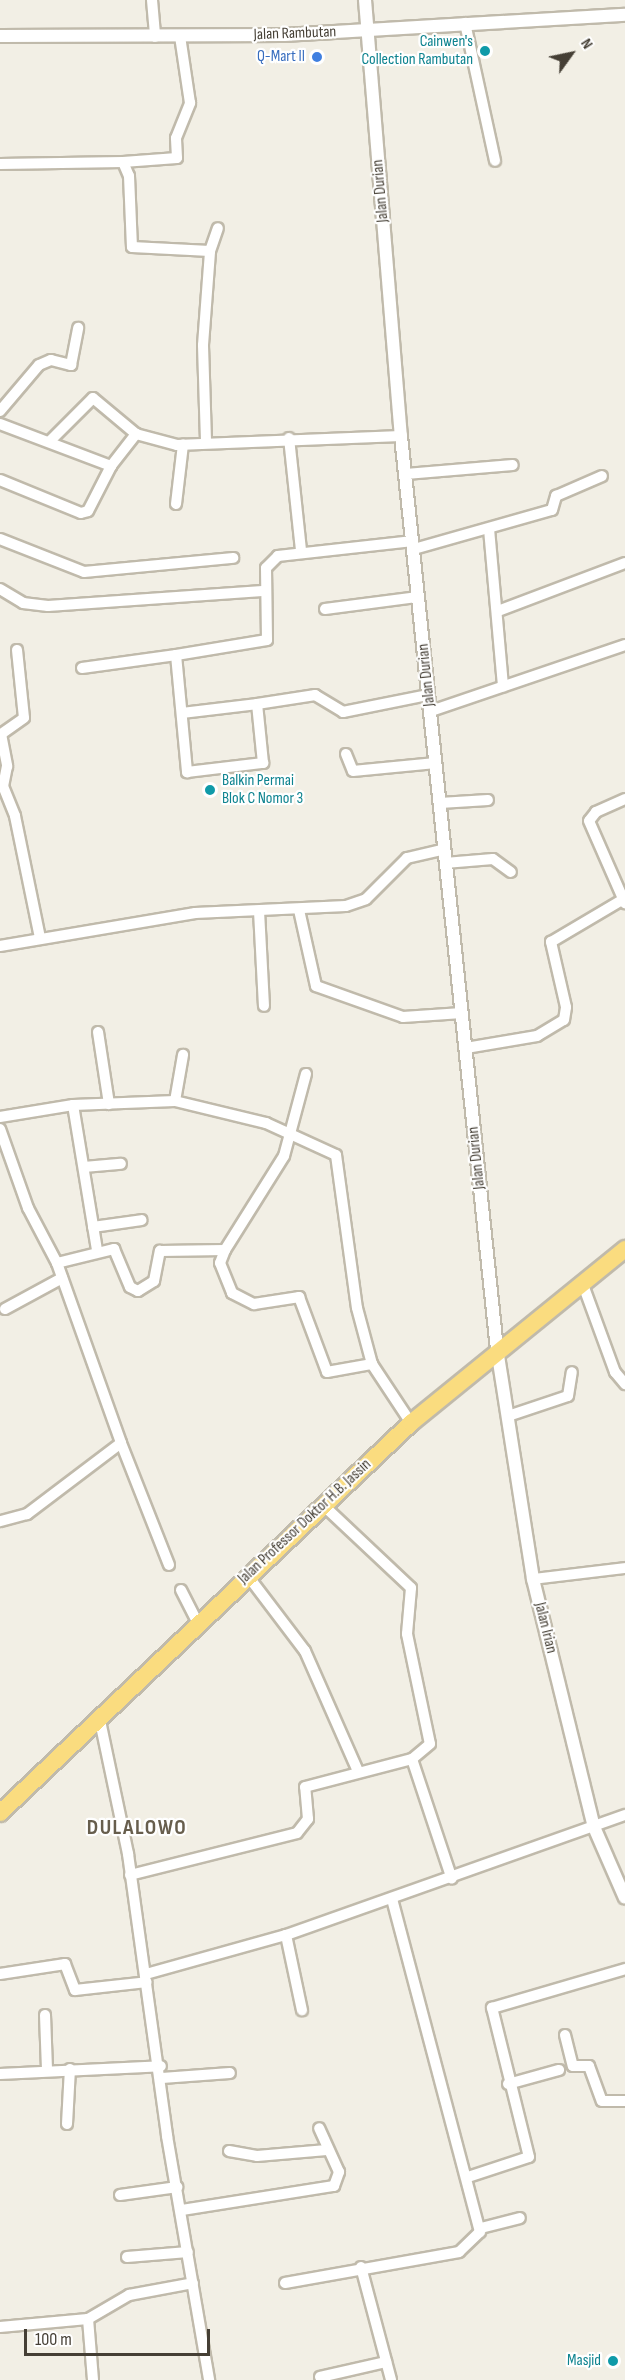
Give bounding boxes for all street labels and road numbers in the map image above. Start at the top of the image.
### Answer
street label: Jalan Rambutan [253,23,337,45]
street label: Jalan Durian [369,159,393,223]
street label: Jalan Durian [414,643,440,707]
street label: Jalan Durian [464,1126,490,1190]
street label: Jalan Professor Doktor H.B. Jassin [235,1455,375,1589]
street label: Jalan Irian [529,1601,561,1655]

